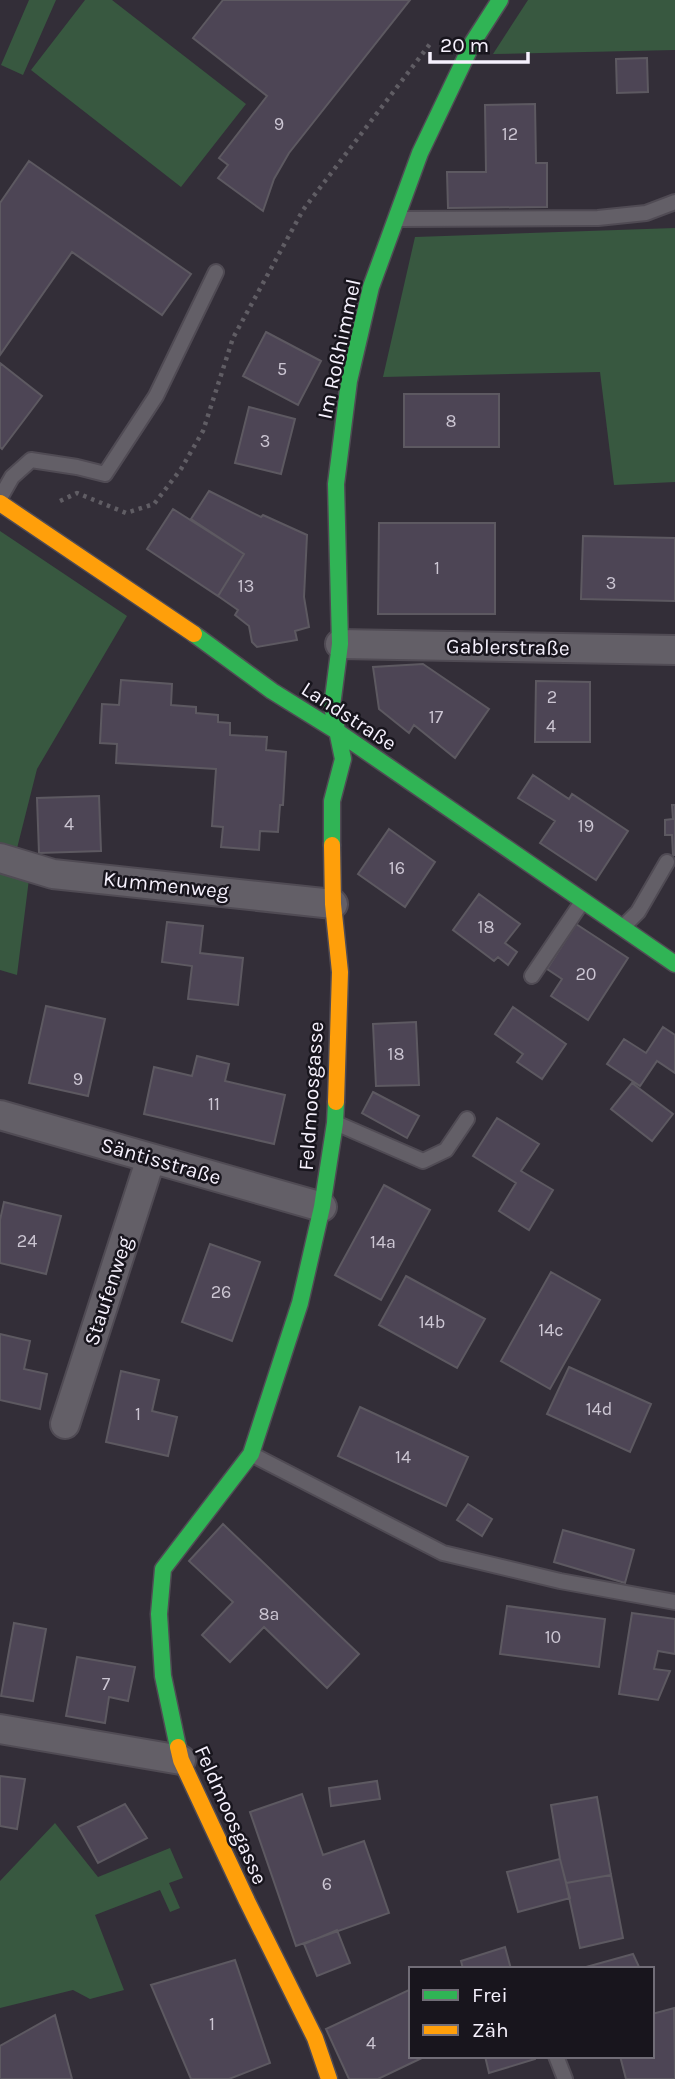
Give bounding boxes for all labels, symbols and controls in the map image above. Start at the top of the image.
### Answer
scale bar [430,21,528,65]
text: 20 m [440,33,489,57]
house number: 9 [274,113,284,135]
house number: 12 [502,123,518,145]
street label: Im Roßhimmel [312,277,366,421]
house number: 5 [277,358,287,380]
house number: 8 [445,410,457,432]
house number: 3 [260,430,270,452]
house number: 1 [434,557,440,579]
house number: 3 [606,572,616,594]
house number: 13 [238,575,254,597]
street label: Gablerstraße [446,634,570,660]
street label: Landstraße [297,676,401,756]
house number: 2 [547,686,557,708]
house number: 17 [429,706,444,728]
house number: 4 [546,715,556,737]
house number: 4 [64,813,74,835]
house number: 19 [578,815,594,837]
house number: 16 [389,857,405,879]
street label: Kummenweg [102,866,230,904]
house number: 18 [477,916,495,938]
house number: 20 [575,963,597,985]
street label: Feldmoosgasse [294,1021,328,1171]
house number: 18 [387,1043,405,1065]
house number: 9 [73,1068,83,1090]
house number: 11 [208,1093,220,1115]
street label: Säntisstraße [98,1132,224,1190]
house number: 24 [17,1230,37,1252]
house number: 14a [370,1231,396,1253]
street label: Staufenweg [79,1233,137,1349]
house number: 26 [211,1281,231,1303]
house number: 14b [419,1311,445,1333]
house number: 14c [538,1319,564,1341]
house number: 14d [586,1398,612,1420]
house number: 1 [135,1403,141,1425]
house number: 14 [395,1446,411,1468]
house number: 8a [259,1603,279,1625]
house number: 10 [545,1626,561,1648]
house number: 7 [102,1673,111,1695]
street label: Feldmoosgasse [190,1742,272,1888]
house number: 6 [322,1873,332,1895]
legend [409,1967,654,2058]
text: Frei [472,1983,508,2007]
house number: 1 [209,2013,215,2035]
text: Zäh [472,2018,509,2042]
house number: 4 [366,2032,376,2054]

